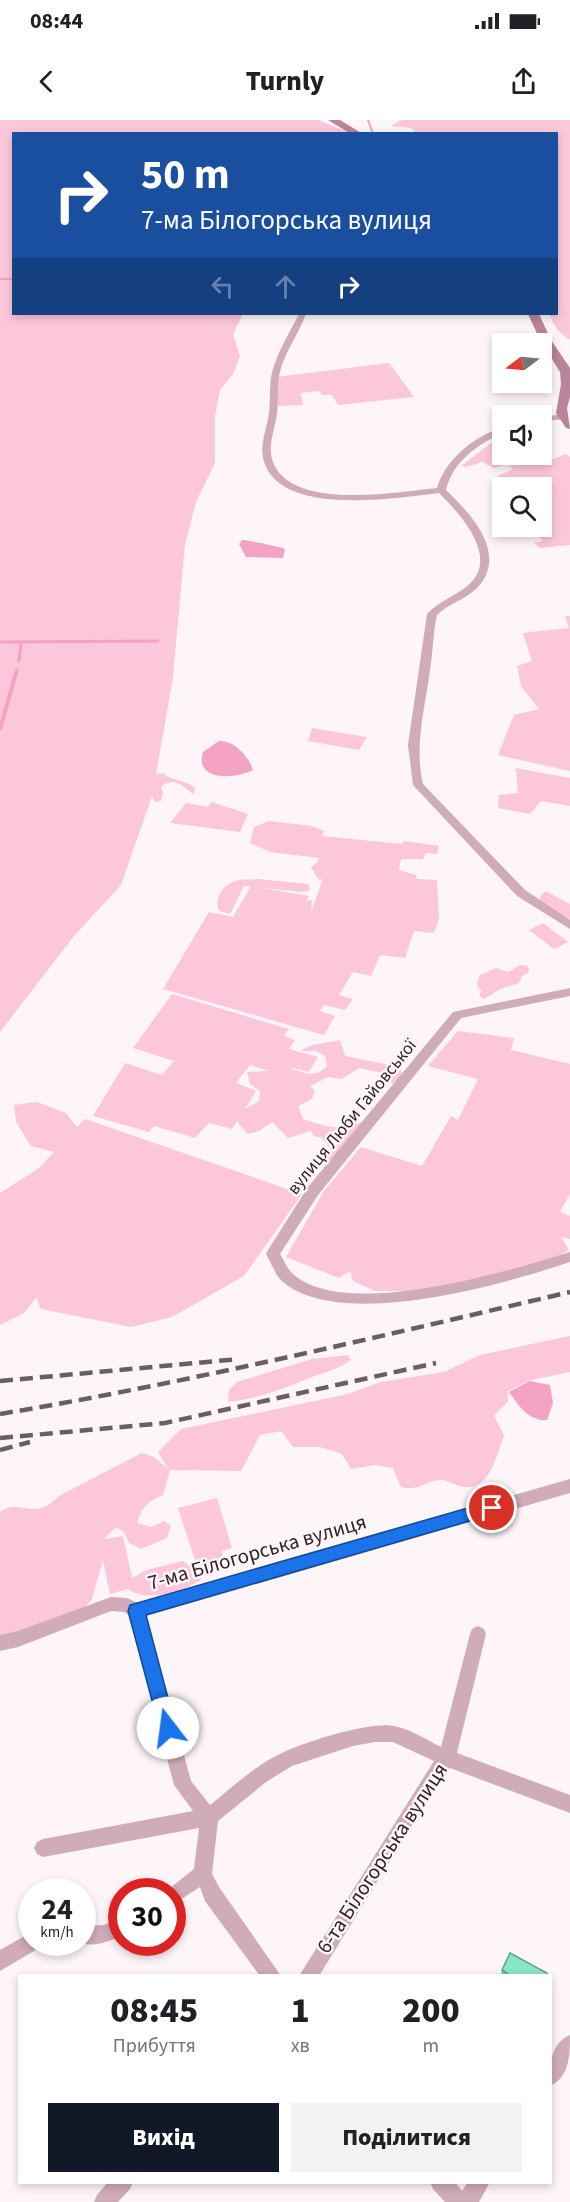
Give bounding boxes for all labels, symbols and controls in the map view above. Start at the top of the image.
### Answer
text: 08:44 [30,5,83,37]
text: Turnly [246,62,324,101]
icon: back [30,65,63,98]
icon: share [507,65,540,98]
text: 50 m [141,145,230,205]
icon: right [42,156,120,234]
text: 7-ма Білогорська вулиця [141,201,432,240]
icon: left [206,270,239,303]
icon: ahead [269,270,302,303]
icon: right [332,270,365,303]
north arrow [492,333,552,393]
map controls [492,333,552,537]
button: sound [492,405,552,465]
button: search [492,477,552,537]
street label: вулиця Люби Гайовської [281,1034,423,1200]
pin [466,1482,517,1533]
icon: arrive [475,1491,508,1524]
street label: 7-ма Білогорська вулиця [144,1506,370,1598]
position arrow [136,1696,200,1760]
street label: 6-та Білогорська вулиця [309,1757,455,1959]
speed limit sign: 30 [108,1878,186,1956]
text: 24 [41,1888,73,1931]
text: km/h [40,1922,74,1943]
text: 08:45 [110,1985,198,2036]
text: 1 [291,1985,310,2036]
text: 200 [402,1985,460,2036]
text: Прибуття [113,2032,196,2060]
text: хв [291,2032,310,2060]
text: m [423,2032,439,2060]
button: Вихід [48,2103,279,2172]
button: Поділитися [291,2103,522,2172]

